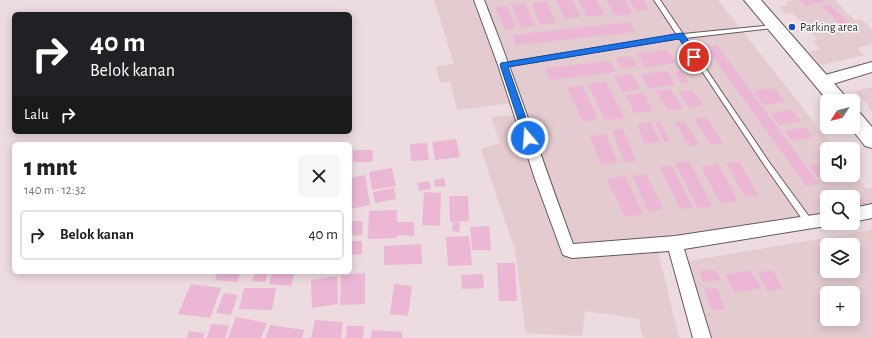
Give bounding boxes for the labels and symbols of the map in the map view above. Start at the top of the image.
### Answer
place label: Parking area [800,21,858,33]
marker: Parking area [787,22,797,32]
pin [677,40,711,74]
north arrow [820,94,860,134]
position arrow [507,117,549,159]

